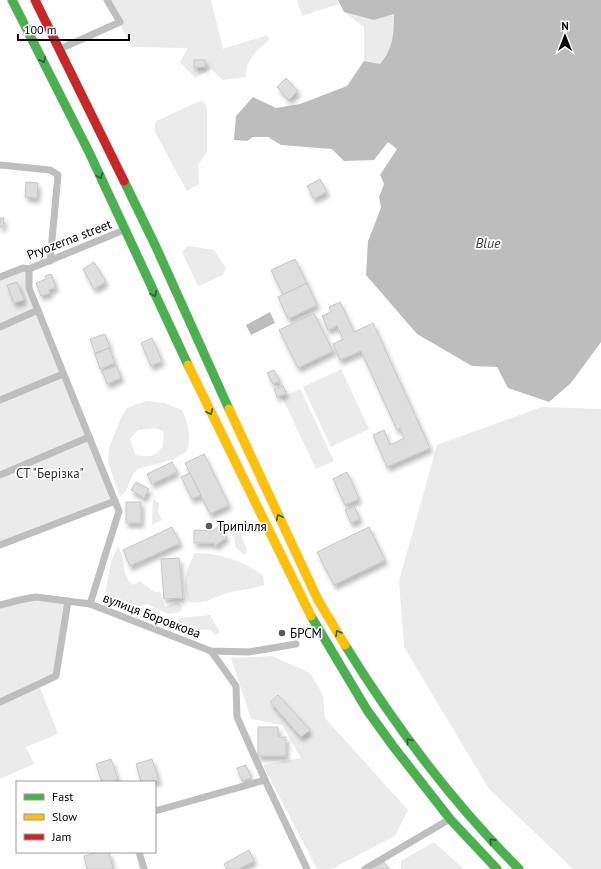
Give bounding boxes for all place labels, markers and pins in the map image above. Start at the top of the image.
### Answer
place label: Трипілля [217,518,267,535]
marker: Трипілля [204,521,214,531]
place label: БРСМ [290,625,322,642]
marker: БРСМ [277,628,287,638]

